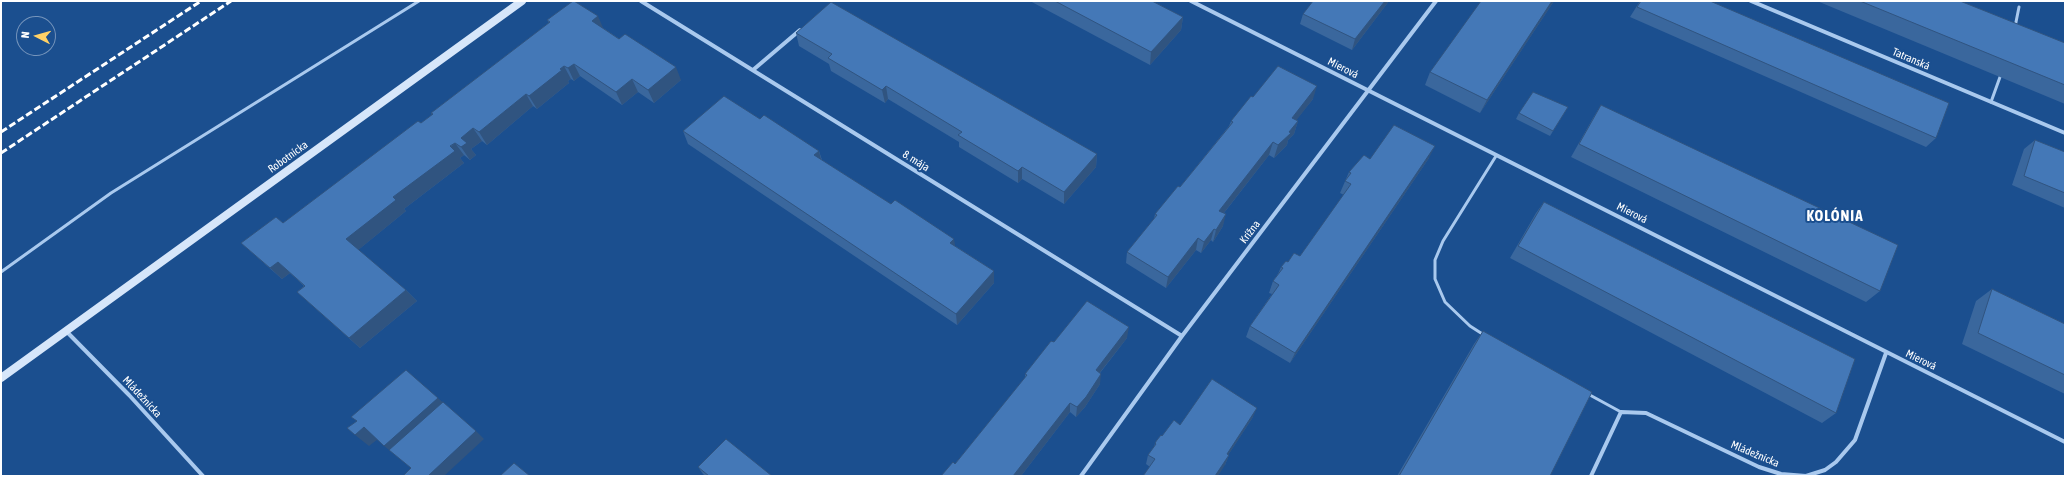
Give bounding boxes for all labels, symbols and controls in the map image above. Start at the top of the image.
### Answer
north arrow [16,16,56,56]
text: N [19,31,31,39]
street label: Tatranská [1890,45,1932,73]
street label: Mierová [1325,55,1361,81]
street label: Robotnícka [265,138,311,176]
street label: 8. mája [900,148,932,174]
street label: Mierová [1614,200,1650,226]
district label: KOLÓNIA [1807,207,1863,225]
street label: Krížna [1237,218,1263,246]
street label: Mierová [1903,347,1939,373]
street label: Mládežnícka [120,374,164,420]
street label: Mládežnícka [1729,438,1781,470]

